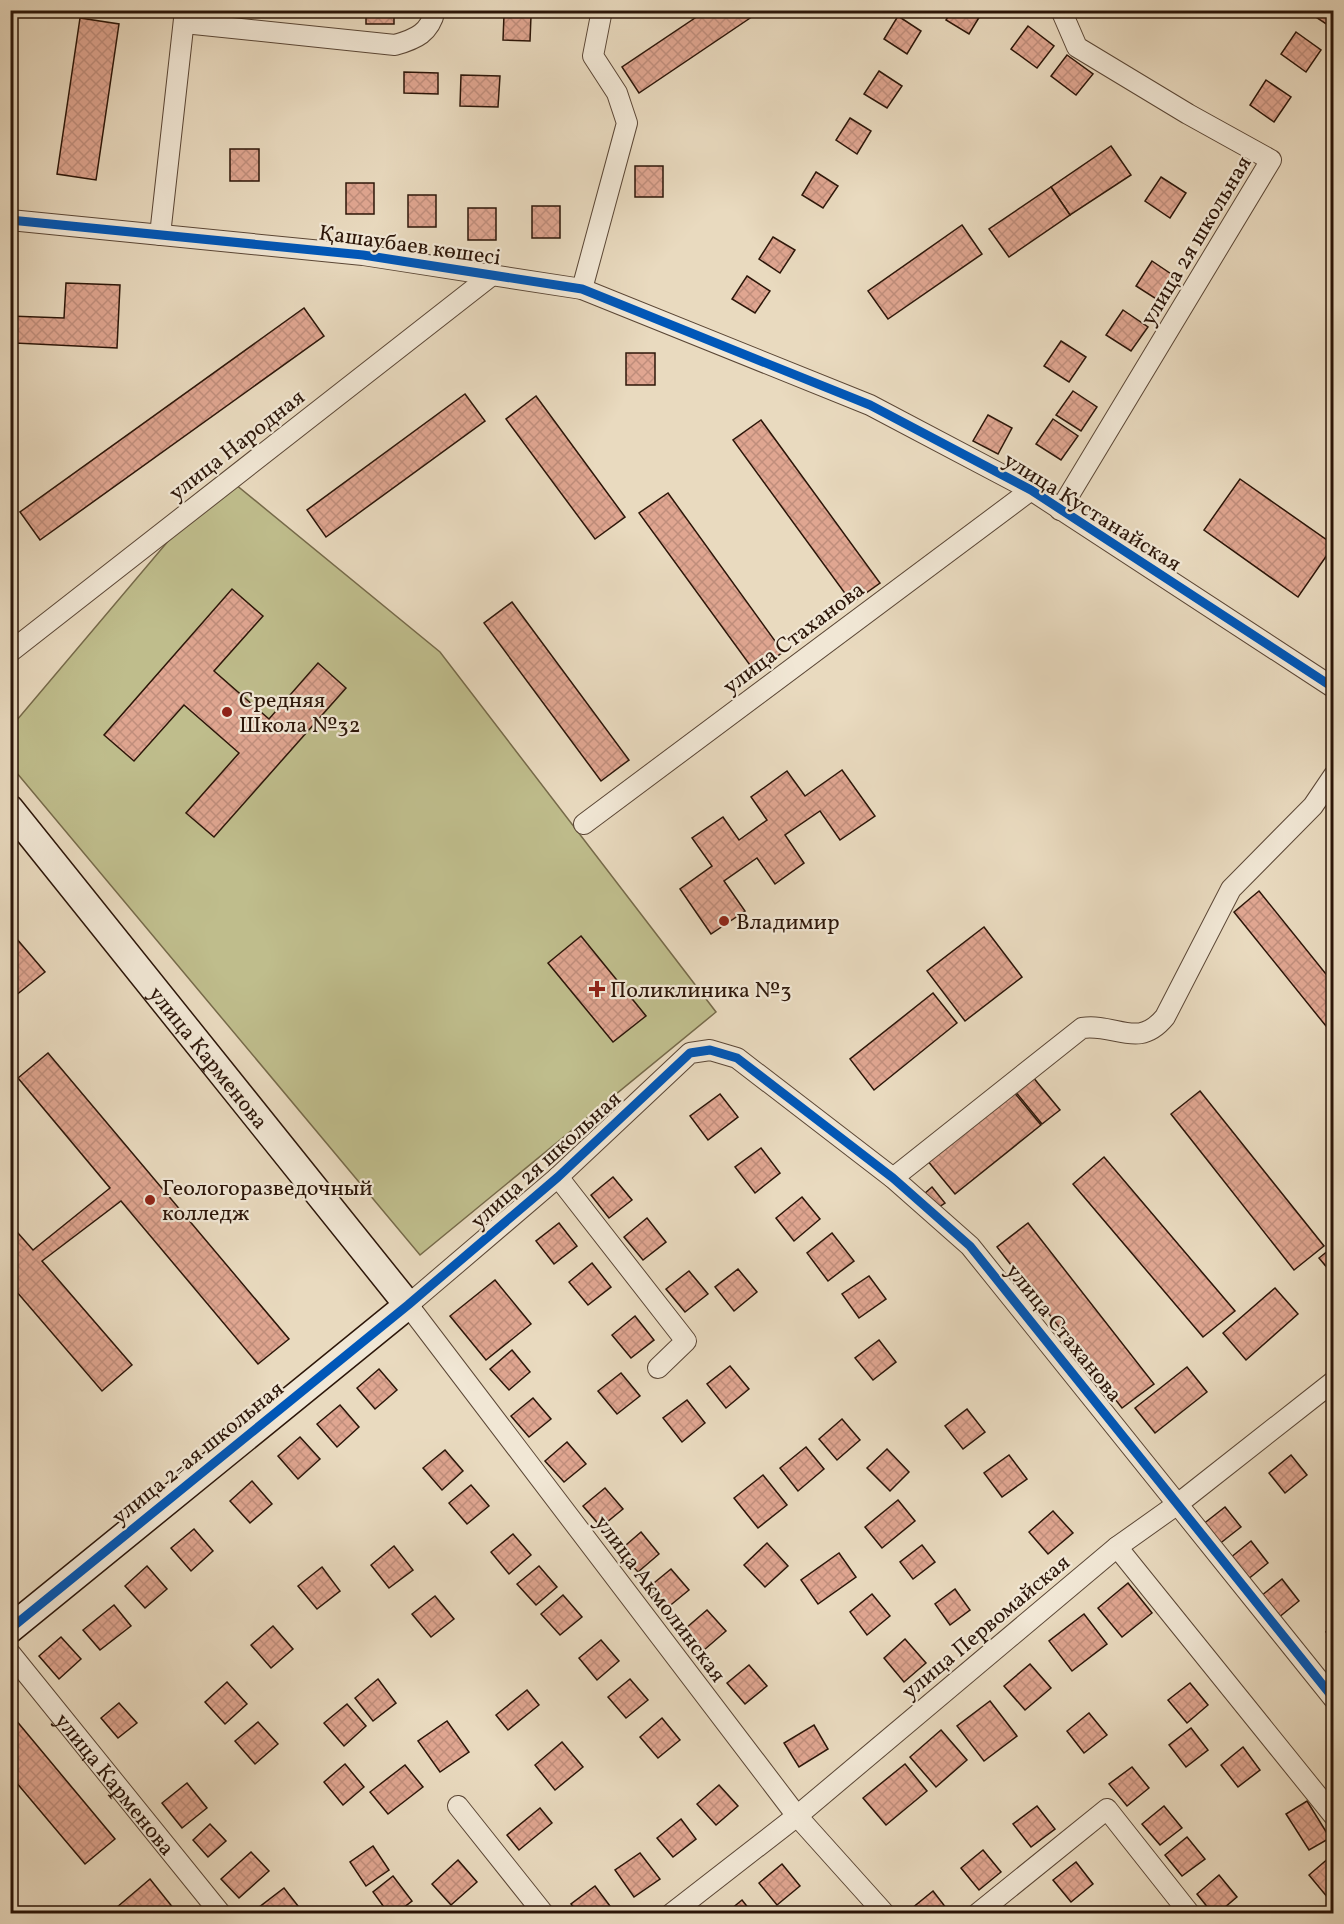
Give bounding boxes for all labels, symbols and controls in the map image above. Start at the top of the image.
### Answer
street label: улица 2я школьная [1134,150,1260,332]
street label: Қашаубаев көшесі [317,218,503,275]
street label: улица Народная [163,383,312,509]
street label: улица Кустанайская [997,446,1187,580]
street label: улица Стаханова [717,575,872,703]
place label: Средняя Школа №32 [239,686,360,742]
marker: Средняя Школа №32 [220,705,234,719]
place label: Владимир [736,908,840,939]
marker: Владимир [717,914,731,928]
place label: Поликлиника №3 [610,976,791,1007]
street label: улица Карменова [140,980,274,1137]
marker: Поликлиника №3 [588,980,606,998]
street label: улица 2я школьная [465,1085,629,1237]
place label: Геологоразведочный колледж [162,1174,373,1230]
marker: Геологоразведочный колледж [143,1193,157,1207]
street label: улица Стаханова [997,1258,1129,1410]
street label: улица 2-ая школьная [106,1375,291,1533]
street label: улица Акмолинская [586,1509,732,1690]
street label: улица Первомайская [896,1548,1077,1708]
street label: улица Карменова [46,1707,181,1863]

